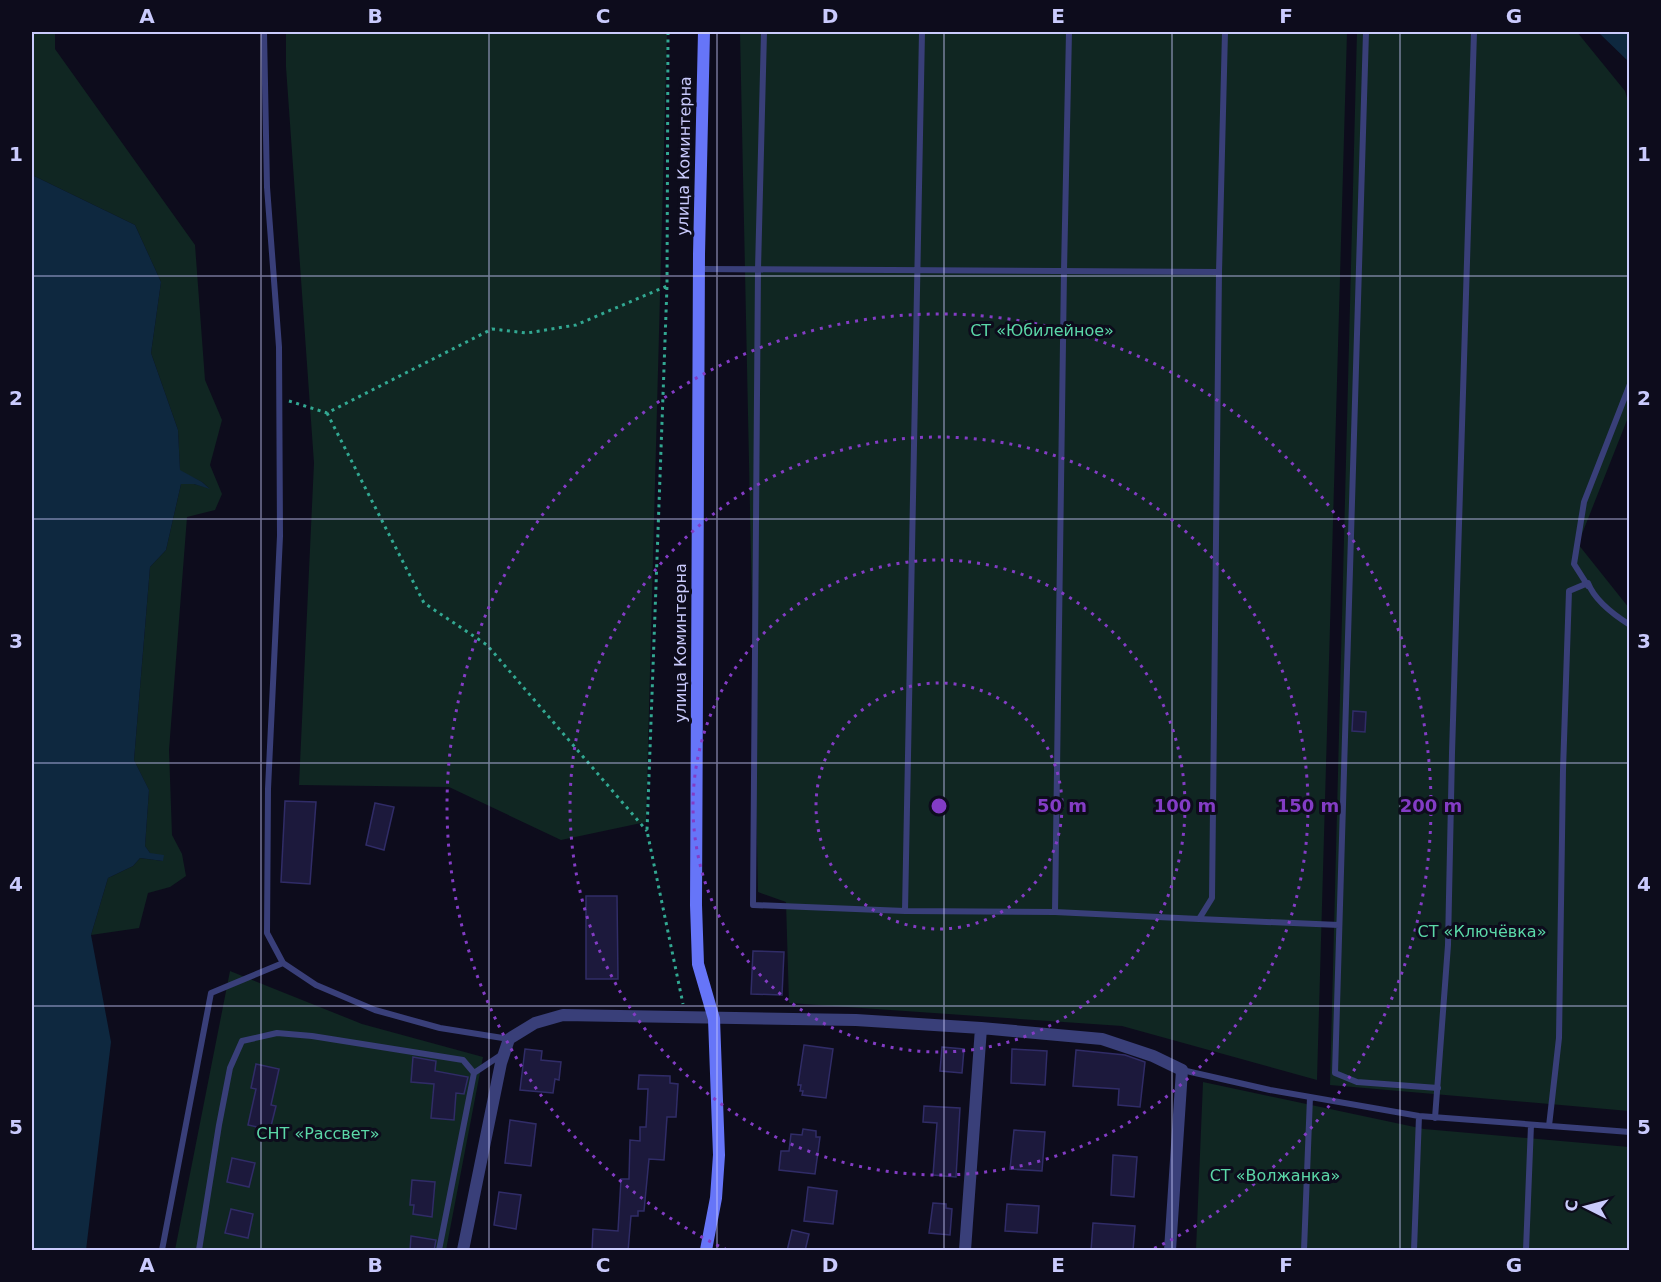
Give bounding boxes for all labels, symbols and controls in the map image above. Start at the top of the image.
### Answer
text: A [139,4,155,28]
text: B [367,4,383,28]
text: C [596,4,610,28]
text: D [822,4,838,28]
text: E [1051,4,1065,28]
text: F [1279,4,1293,28]
text: G [1506,4,1522,28]
street label: улица Коминтерна [673,76,695,236]
text: 1 [9,142,23,166]
text: 1 [1637,142,1651,166]
park label: СТ «Юбилейное» [970,321,1114,340]
text: 2 [9,386,23,410]
text: 2 [1637,386,1651,410]
street label: улица Коминтерна [671,563,690,723]
text: 3 [9,629,23,653]
text: 3 [1637,629,1651,653]
text: 50 m [1037,795,1087,816]
text: 100 m [1154,795,1216,816]
text: 150 m [1277,795,1339,816]
text: 200 m [1400,795,1462,816]
centre of rings [929,796,949,816]
text: 4 [9,872,23,896]
text: 4 [1637,872,1651,896]
park label: СТ «Ключёвка» [1418,922,1546,941]
text: 5 [9,1115,23,1139]
text: 5 [1637,1115,1651,1139]
park label: СНТ «Рассвет» [256,1124,380,1143]
park label: СТ «Волжанка» [1210,1166,1340,1185]
north arrow [1556,1177,1616,1237]
text: С [1562,1199,1582,1212]
text: A [139,1253,155,1277]
text: B [367,1253,383,1277]
text: C [596,1253,610,1277]
text: D [822,1253,838,1277]
text: E [1051,1253,1065,1277]
text: F [1279,1253,1293,1277]
text: G [1506,1253,1522,1277]

